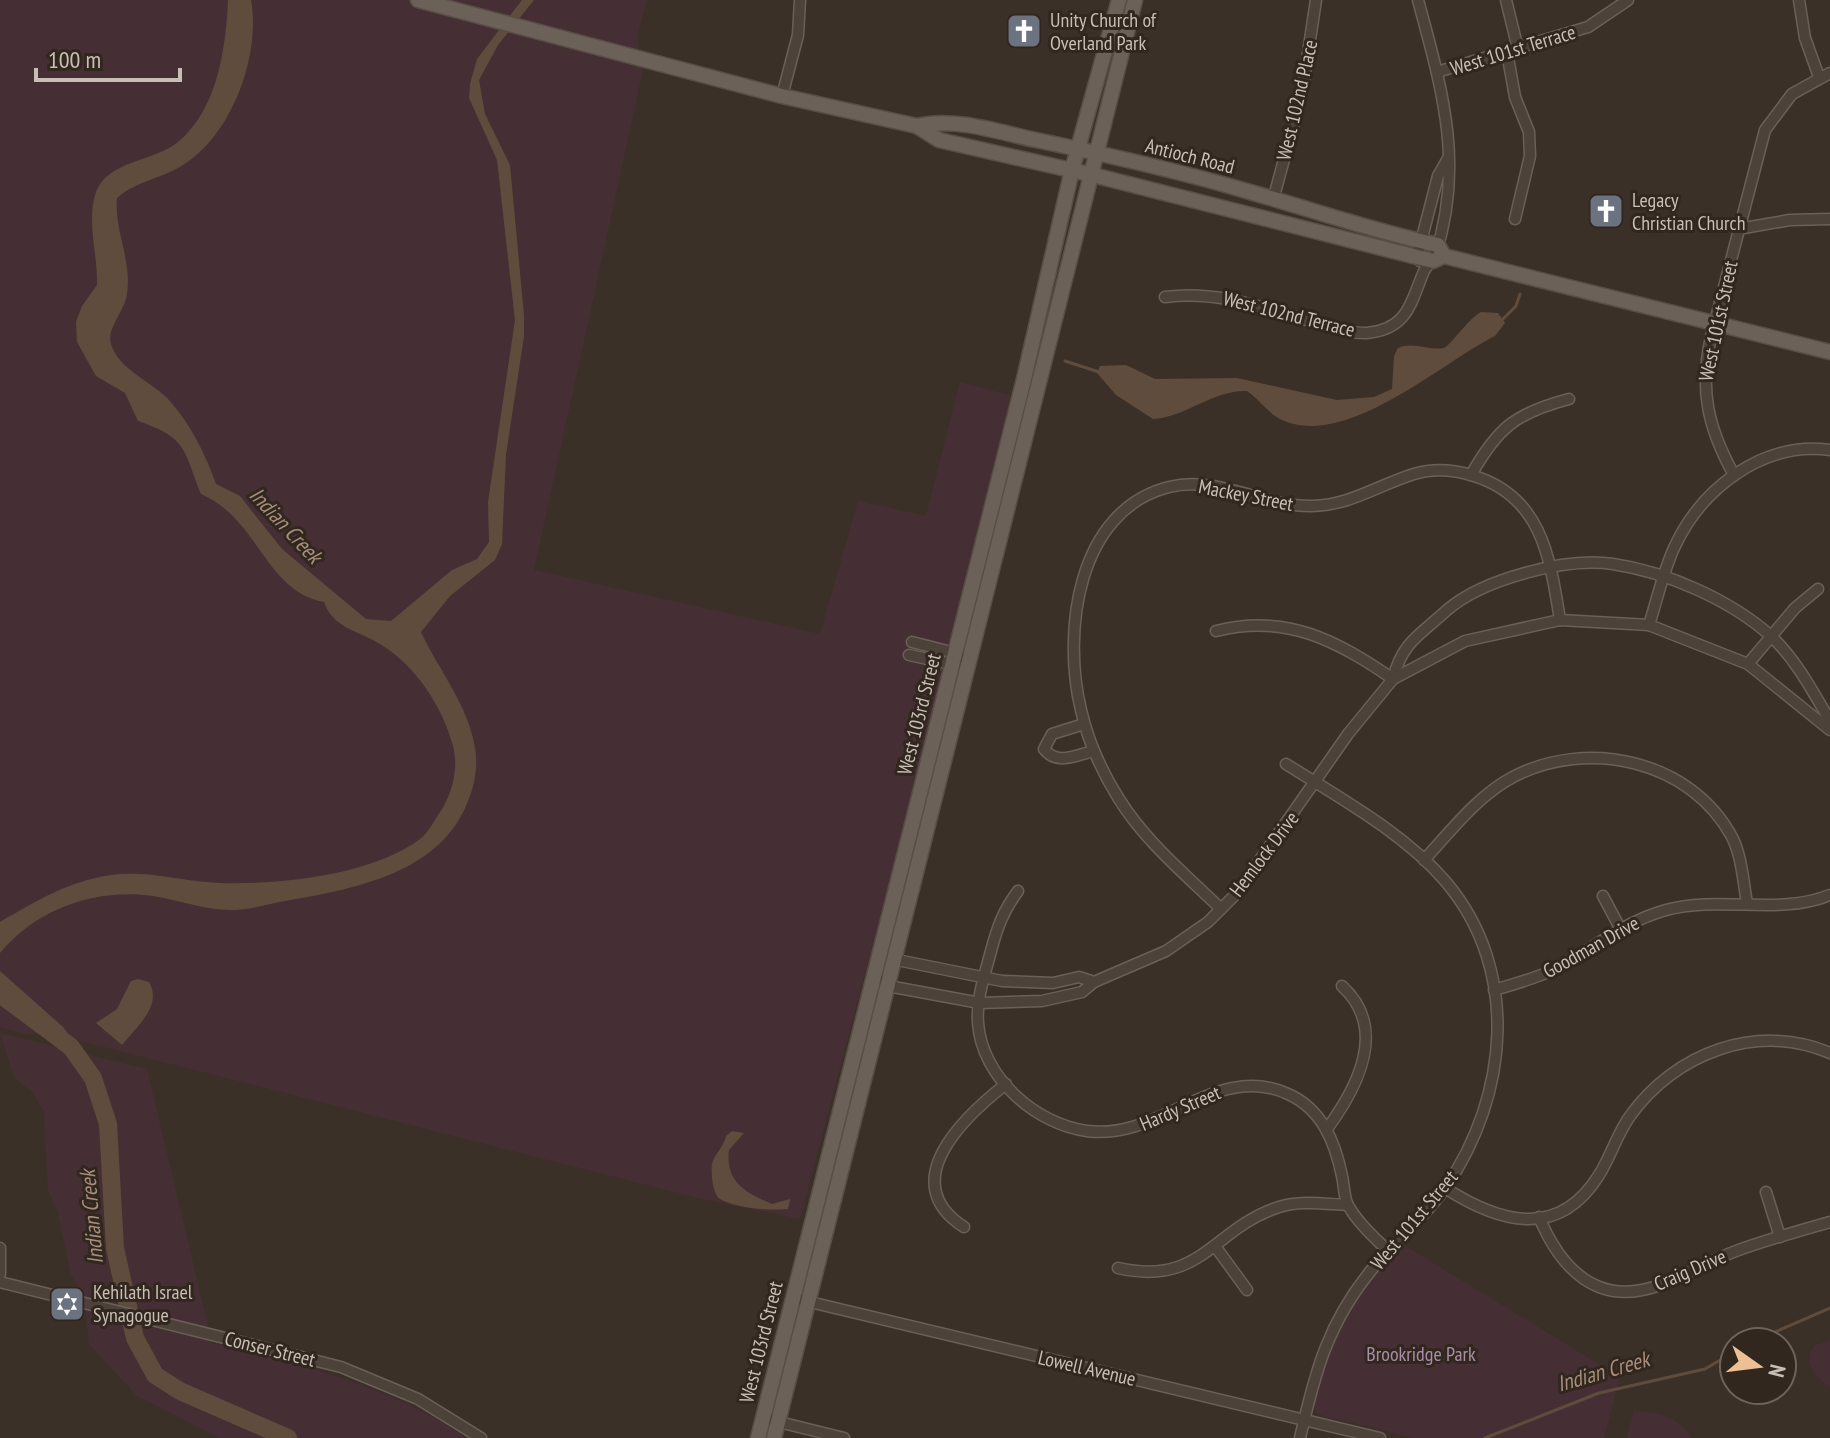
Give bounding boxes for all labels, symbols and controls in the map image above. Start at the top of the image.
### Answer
place label: Unity Church of Overland Park [1050,7,1157,56]
church icon: Unity Church of Overland Park [1005,12,1043,50]
street label: West 101st Terrace [1447,19,1579,81]
scale bar [36,32,180,82]
street label: West 102nd Place [1271,37,1323,163]
text: 100 m [48,44,101,75]
street label: Antioch Road [1143,132,1237,180]
place label: Legacy Christian Church [1632,187,1745,236]
church icon: Legacy Christian Church [1587,192,1625,230]
street label: West 101st Street [1693,258,1744,384]
street label: West 102nd Terrace [1220,285,1358,343]
street label: Mackey Street [1196,473,1296,517]
water label: Indian Creek [244,481,330,571]
street label: West 103rd Street [891,650,947,777]
street label: Hemlock Drive [1223,806,1305,902]
street label: Goodman Drive [1538,910,1644,984]
street label: Hardy Street [1136,1079,1225,1137]
street label: West 101st Street [1365,1164,1464,1275]
water label: Indian Creek [73,1166,109,1265]
street label: Craig Drive [1650,1243,1730,1297]
street label: West 103rd Street [733,1278,789,1405]
place label: Kehilath Israel Synagogue [93,1279,193,1328]
synagogue icon: Kehilath Israel Synagogue [48,1285,86,1323]
street label: Conser Street [222,1325,318,1373]
north arrow [1718,1326,1798,1406]
park label: Brookridge Park [1366,1341,1476,1367]
street label: Lowell Avenue [1036,1344,1138,1392]
water label: Indian Creek [1554,1344,1655,1397]
text: N [1762,1362,1792,1380]

